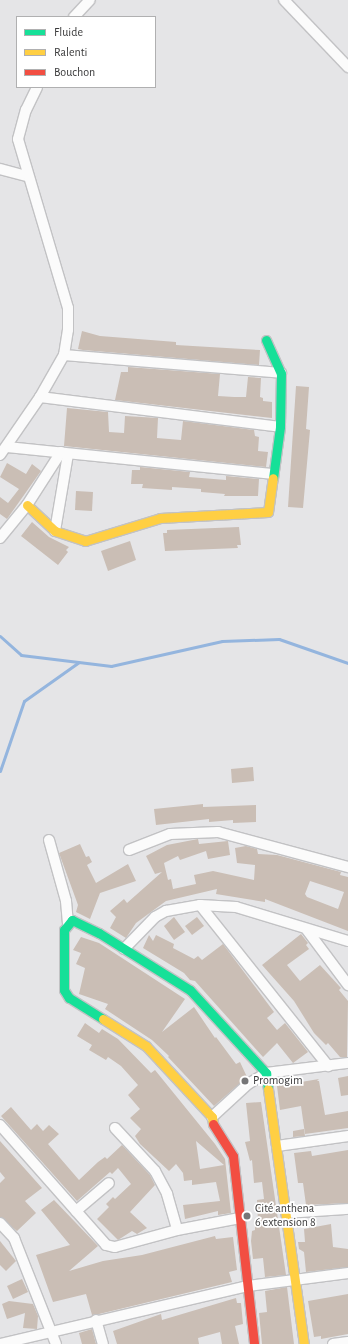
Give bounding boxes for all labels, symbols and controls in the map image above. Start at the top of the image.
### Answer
legend [16,16,156,88]
text: Fluide [54,26,83,38]
text: Ralenti [54,46,87,58]
text: Bouchon [54,66,95,78]
place label: Promogim [253,1074,303,1088]
marker: Promogim [240,1076,250,1086]
place label: Cité anthena 6 extension 8 [255,1202,316,1230]
marker: Cité anthena 6 extension 8 [242,1211,252,1221]

